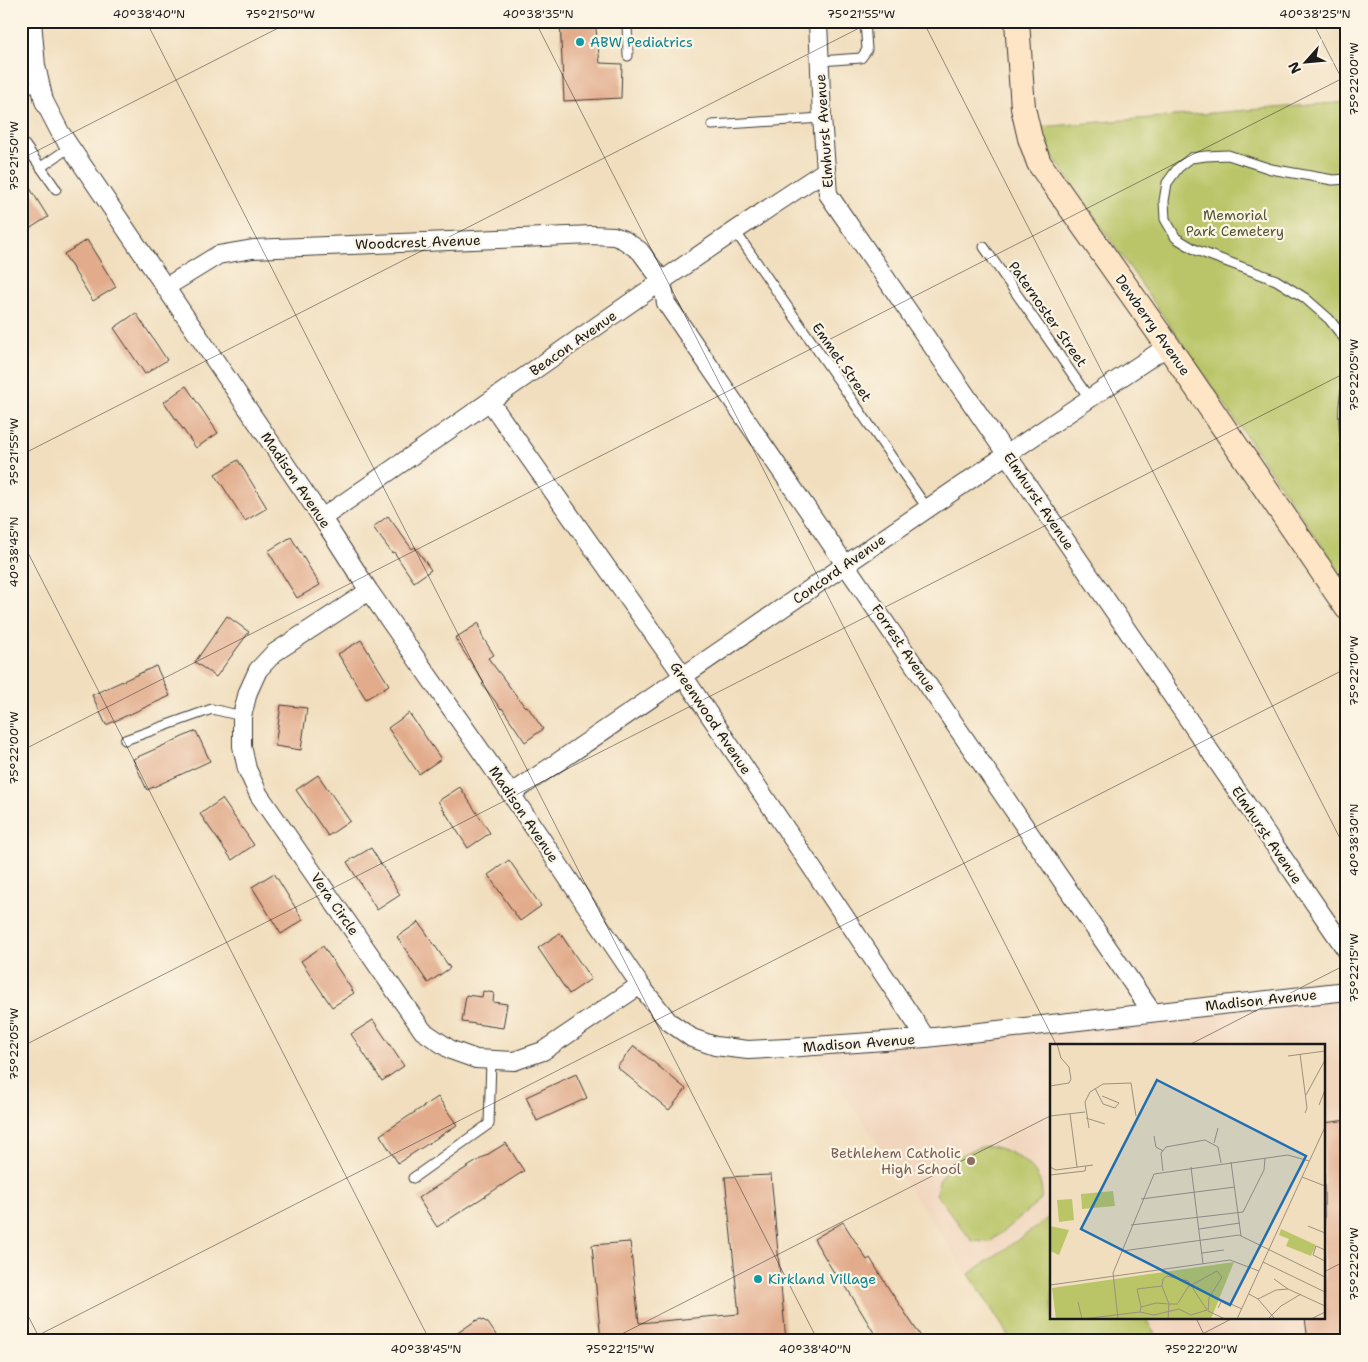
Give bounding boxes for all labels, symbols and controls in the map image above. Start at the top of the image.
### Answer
text: 40°38'40"N [113,6,185,22]
text: 75°21'50"W [245,6,315,22]
text: 40°38'35"N [502,6,574,22]
text: 75°21'55"W [827,6,895,22]
text: 40°38'25"N [1279,6,1351,22]
place label: ABW Pediatrics [590,33,693,51]
marker: ABW Pediatrics [574,36,586,48]
north arrow [1280,38,1330,88]
text: 75°22'00"W [1346,42,1362,116]
text: N [1284,59,1305,77]
street label: Elmhurst Avenue [811,73,837,189]
text: 75°21'50"W [6,121,22,191]
park label: Memorial Park Cemetery [1186,206,1284,240]
street label: Woodcrest Avenue [355,231,481,253]
street label: Paternoster Street [1005,258,1091,370]
street label: Dewberry Avenue [1111,271,1195,379]
street label: Beacon Avenue [526,306,620,380]
street label: Emmet Street [808,319,876,405]
text: 75°22'05"W [1346,339,1362,411]
text: 75°21'55"W [6,418,22,486]
street label: Madison Avenue [257,428,335,532]
street label: Elmhurst Avenue [1000,449,1078,553]
text: 40°38'45"N [6,516,22,588]
street label: Concord Avenue [789,530,889,608]
street label: Forrest Avenue [868,601,940,695]
text: 75°22'10"W [1346,636,1362,706]
street label: Greenwood Avenue [667,658,756,778]
text: 75°22'00"W [6,711,22,785]
street label: Madison Avenue [485,762,563,866]
street label: Elmhurst Avenue [1228,783,1306,887]
text: 40°38'30"N [1346,804,1362,876]
street label: Vera Circle [307,869,363,939]
text: 75°22'15"W [1346,933,1362,1003]
street label: Madison Avenue [1204,985,1318,1015]
text: 75°22'05"W [6,1008,22,1080]
street label: Madison Avenue [802,1030,916,1056]
inset map [1050,1044,1326,1320]
place label: Bethlehem Catholic High School [831,1144,962,1178]
marker: Bethlehem Catholic High School [965,1155,977,1167]
text: 75°22'20"W [1346,1227,1362,1301]
place label: Kirkland Village [768,1270,876,1288]
marker: Kirkland Village [752,1273,764,1285]
text: 40°38'45"N [390,1341,462,1357]
text: 75°22'15"W [585,1341,655,1357]
text: 40°38'40"N [779,1341,851,1357]
text: 75°22'20"W [1164,1341,1238,1357]

